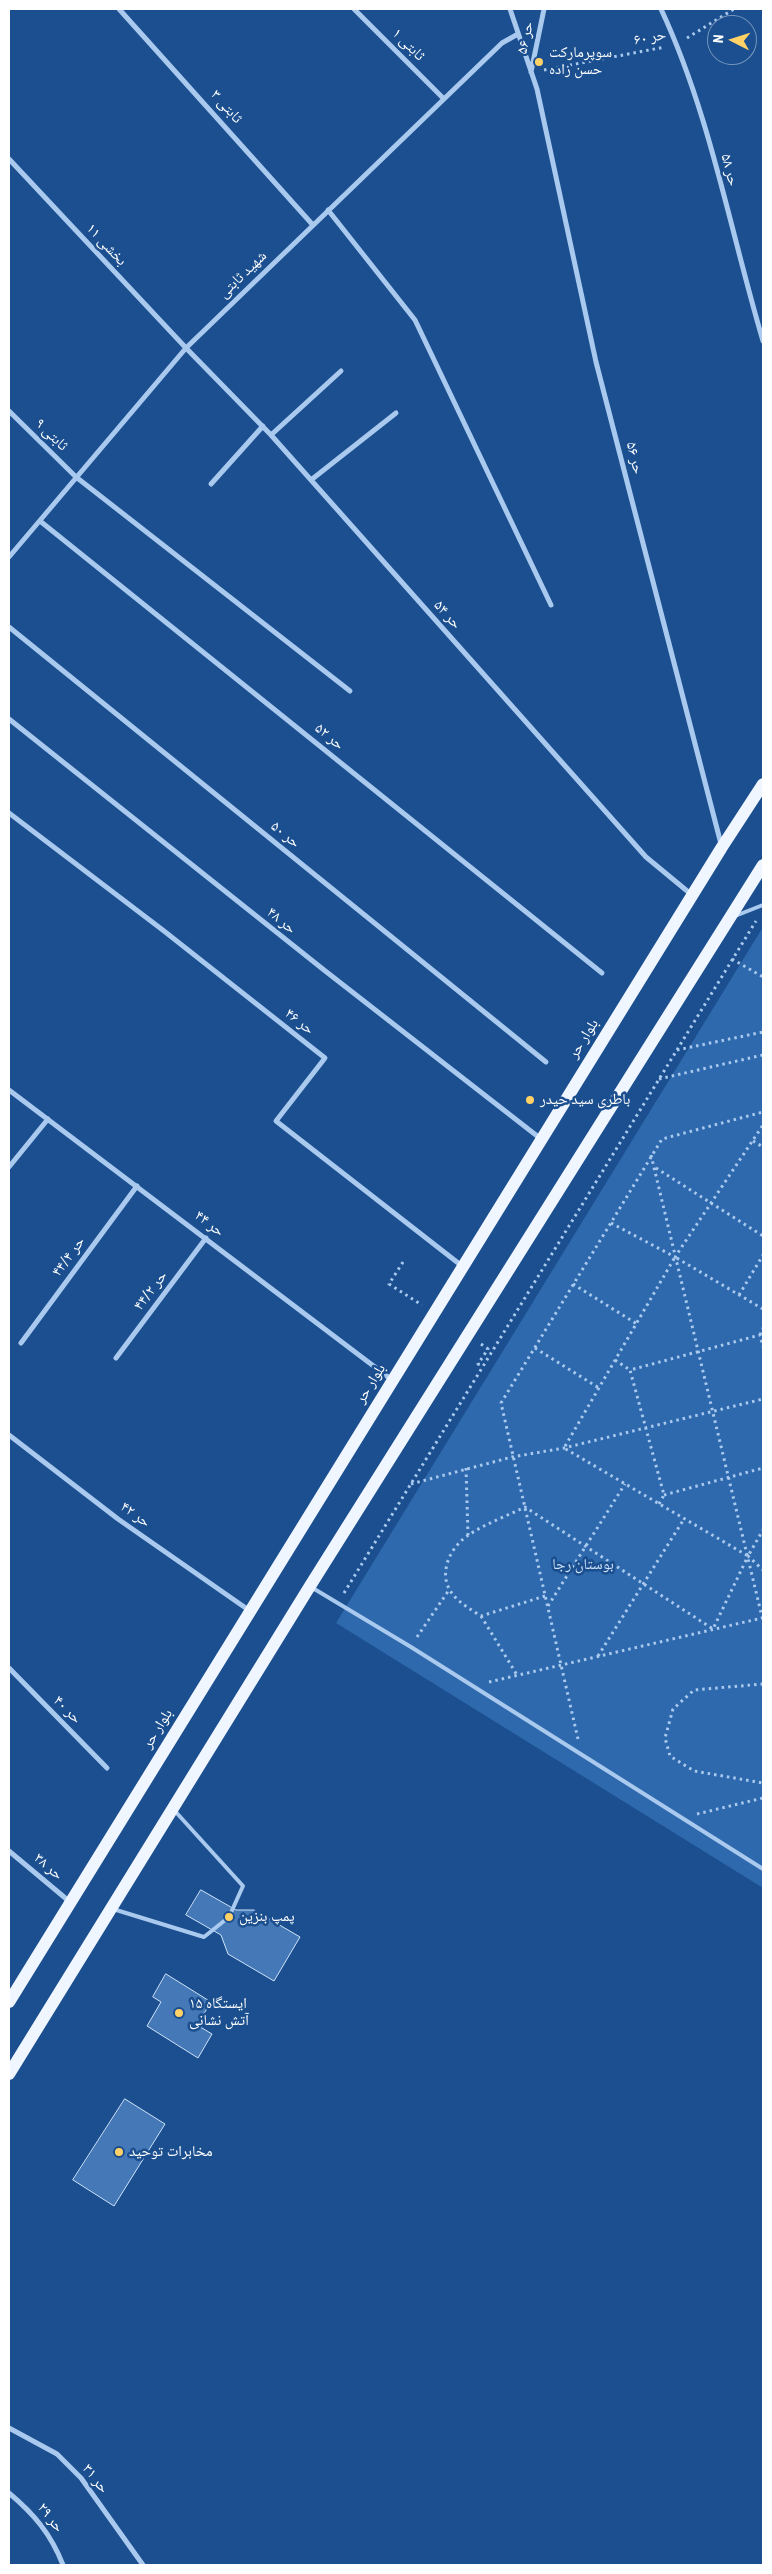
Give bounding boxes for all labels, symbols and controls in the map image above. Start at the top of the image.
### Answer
north arrow [707,15,757,65]
street label: حر ۵۶ [514,20,538,56]
street label: ثابتی ۱ [388,25,428,65]
street label: حر ۶۰ [632,26,668,50]
text: N [710,34,726,44]
place label: سوپرمارکت حسن زاده [549,44,612,79]
marker: سوپرمارکت حسن زاده [533,56,545,68]
street label: ثابتی ۳ [206,87,246,127]
street label: حر ۵۸ [716,152,742,188]
street label: بخشی ۱۱ [82,220,130,270]
street label: شهید ثابتی [215,248,271,302]
street label: ثابتی ۹ [31,415,71,455]
street label: حر ۵۶ [621,440,647,476]
street label: حر ۵۴ [429,597,465,633]
street label: حر ۵۲ [311,720,347,754]
street label: حر ۵۰ [267,818,303,852]
street label: حر ۴۸ [263,904,299,938]
street label: حر ۴۶ [281,1005,317,1039]
street label: بلوار حر [565,1016,603,1062]
place label: باطری سید حیدر [540,1091,630,1109]
marker: باطری سید حیدر [524,1094,536,1106]
street label: حر ۴۴ [191,1207,227,1241]
street label: حر ۴۴/۴ [49,1234,89,1280]
street label: حر ۴۴/۲ [130,1268,172,1314]
street label: بلوار حر [352,1361,390,1407]
street label: حر ۴۲ [117,1498,153,1532]
park label: بوستان رجا [552,1556,614,1574]
street label: حر ۴۰ [49,1692,85,1728]
street label: بلوار حر [139,1706,177,1752]
street label: حر ۳۸ [30,1850,66,1884]
place label: پمپ بنزین [239,1908,295,1926]
marker: پمپ بنزین [223,1911,235,1923]
place label: ایستگاه ۱۵ آتش نشانی [189,1995,249,2030]
marker: ایستگاه ۱۵ آتش نشانی [173,2007,185,2019]
place label: مخابرات توحید [129,2143,213,2161]
marker: مخابرات توحید [113,2146,125,2158]
street label: حر ۳۱ [78,2461,112,2497]
street label: حر ۲۹ [33,2500,67,2536]

